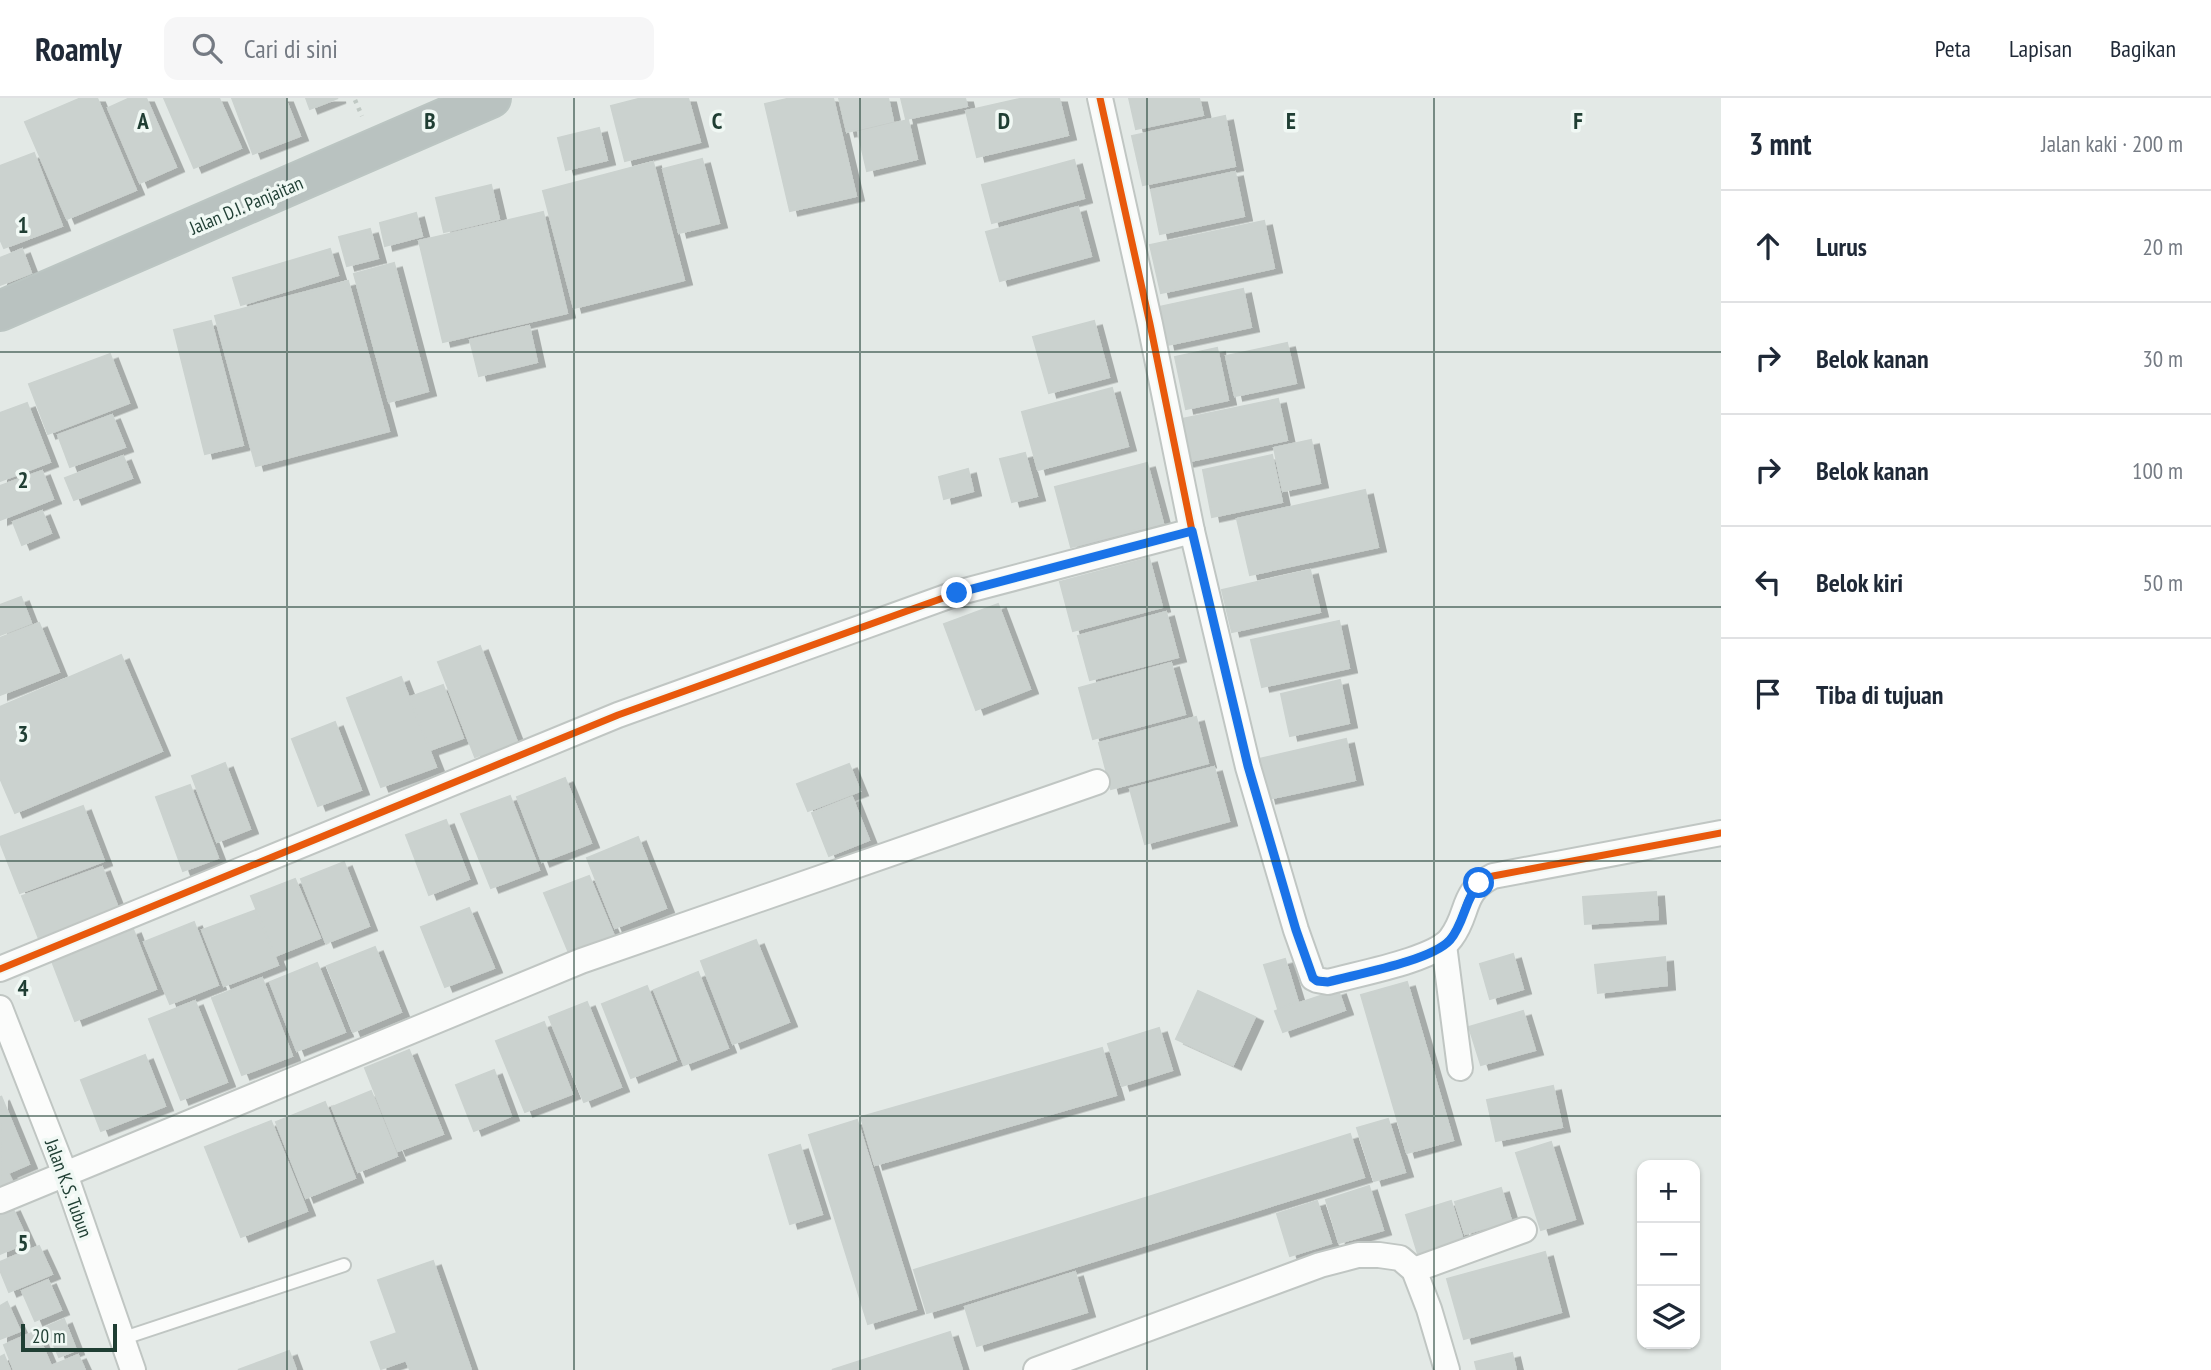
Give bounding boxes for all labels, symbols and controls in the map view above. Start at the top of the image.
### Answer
search box [164,17,654,80]
text: Roamly [35,27,122,70]
icon: search [188,29,226,67]
text: Cari di sini [244,32,338,65]
text: Peta [1935,33,1971,64]
text: Lapisan [2009,33,2072,64]
text: Bagikan [2110,33,2176,64]
text: A [136,106,149,135]
text: B [424,106,436,135]
text: C [712,106,723,135]
text: D [998,106,1010,135]
text: E [1286,106,1296,135]
text: F [1573,106,1583,135]
text: 3 mnt [1749,124,1812,163]
text: Jalan kaki · 200 m [2041,129,2183,158]
street label: Jalan D.I. Panjaitan [185,170,306,240]
text: 1 [18,210,29,239]
icon: ahead [1749,227,1787,265]
text: Lurus [1816,230,1867,263]
text: 20 m [2142,232,2183,261]
icon: right [1749,339,1787,377]
text: Belok kanan [1816,342,1929,375]
text: 30 m [2142,344,2183,373]
icon: right [1749,451,1787,489]
text: Belok kanan [1816,454,1929,487]
text: 100 m [2132,456,2183,485]
text: 2 [18,465,29,494]
icon: left [1749,563,1787,601]
text: Belok kiri [1816,566,1903,599]
text: 50 m [2142,568,2183,597]
route end [941,577,972,608]
icon: arrive [1749,675,1787,713]
text: Tiba di tujuan [1816,678,1944,711]
text: 3 [18,719,29,748]
route start [1463,867,1494,898]
text: 4 [18,973,29,1002]
street label: Jalan K.S. Tubun [40,1135,98,1241]
map controls [1637,1160,1700,1349]
button: + [1637,1160,1700,1223]
button: − [1637,1223,1700,1286]
text: 5 [18,1228,29,1257]
button: layers [1637,1286,1700,1349]
scale bar [21,1321,117,1353]
text: 20 m [32,1324,66,1348]

